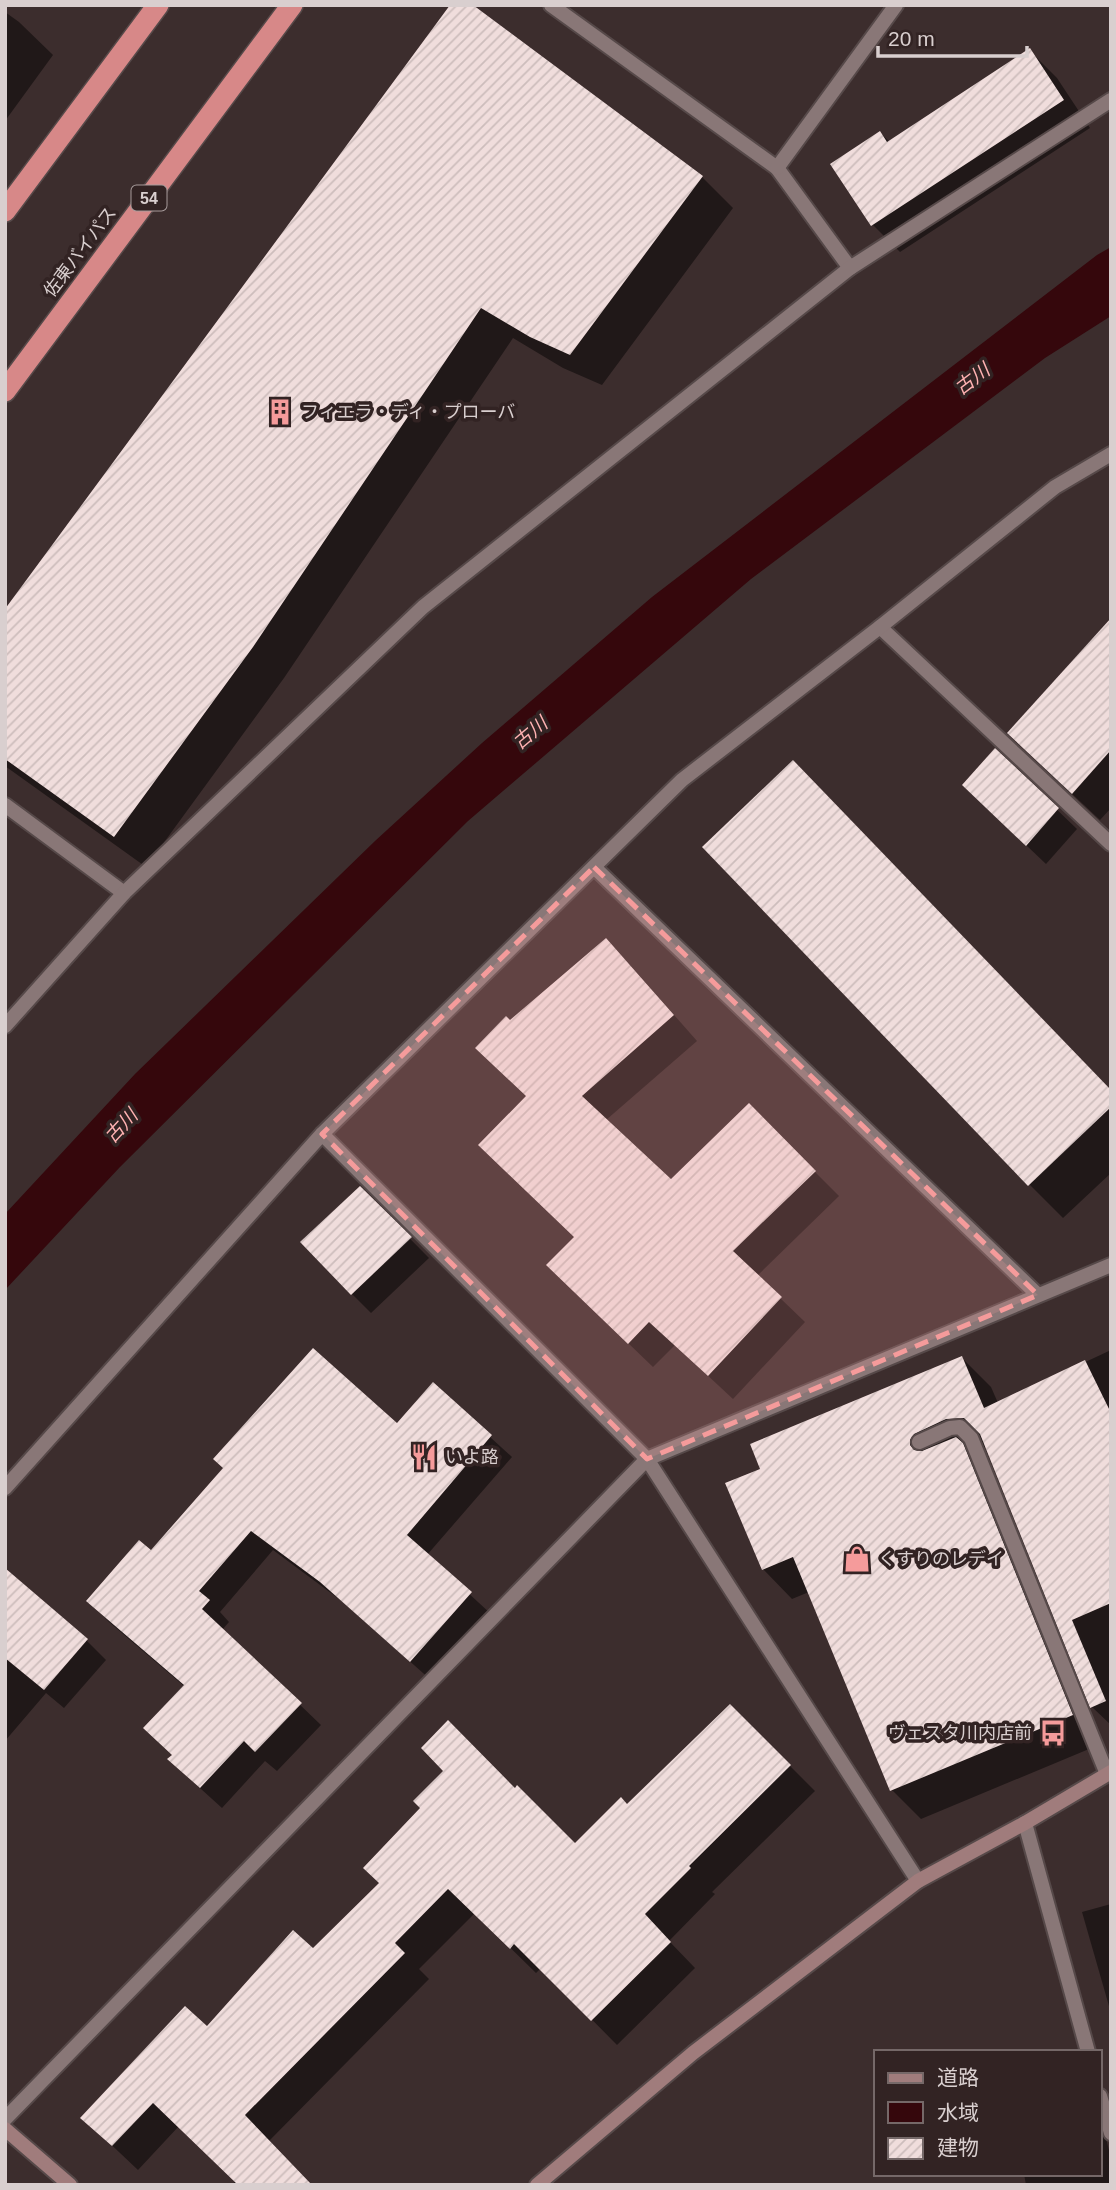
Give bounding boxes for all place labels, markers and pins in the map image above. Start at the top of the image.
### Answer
building icon: フィエラ・ディ・プローバ [265,397,295,427]
place label: フィエラ・ディ・プローバ [301,402,515,422]
restaurant icon: いよ路 [409,1442,439,1472]
place label: いよ路 [445,1447,499,1467]
shop icon: くすりのレデイ [842,1544,872,1574]
place label: くすりのレデイ [878,1549,1004,1569]
bus stop icon: ヴェスタ川内店前 [1038,1718,1068,1748]
place label: ヴェスタ川内店前 [888,1723,1032,1743]

